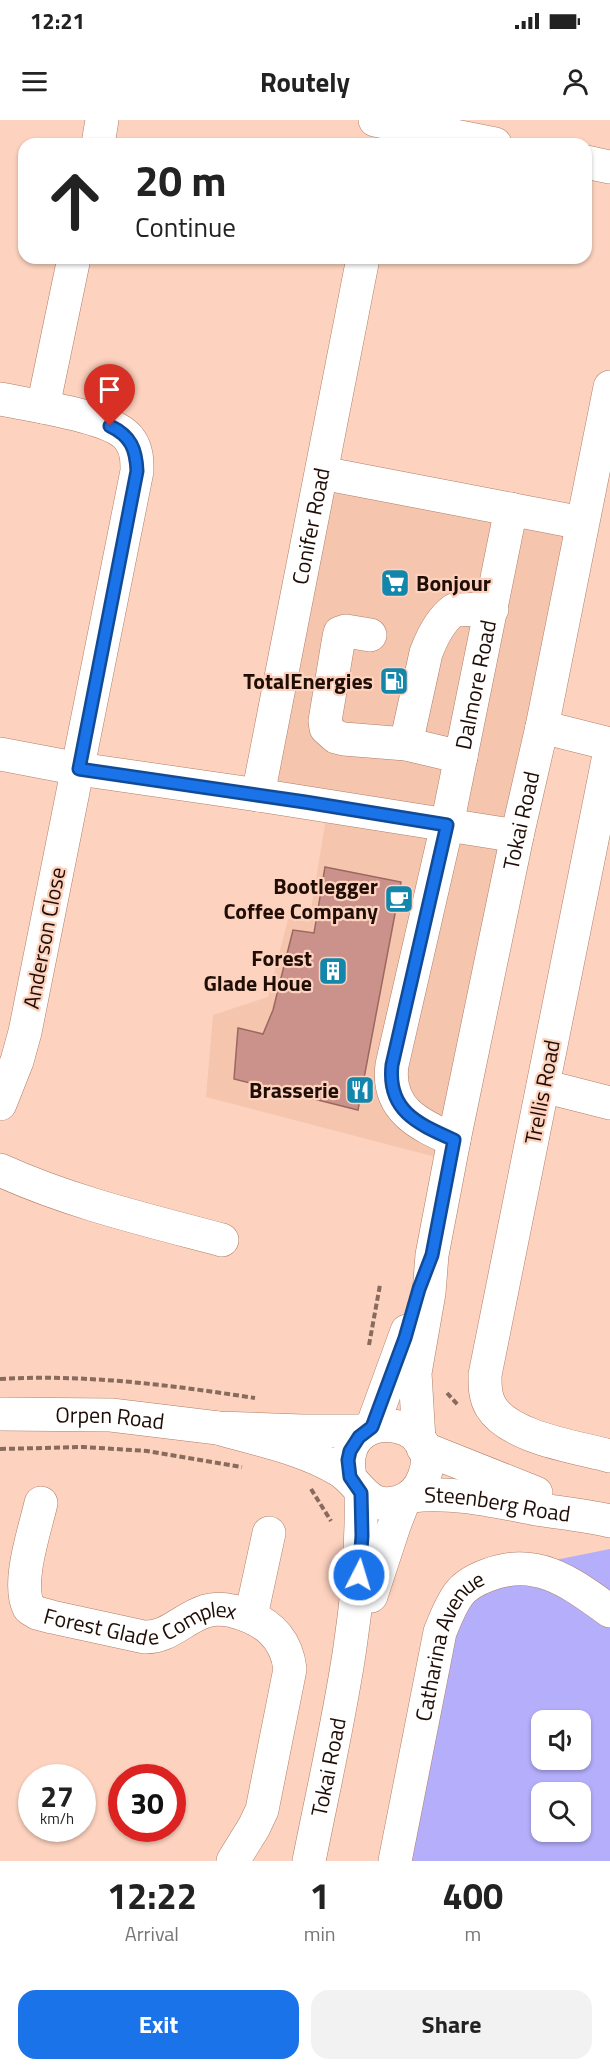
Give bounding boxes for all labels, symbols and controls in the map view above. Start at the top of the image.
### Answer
text: 12:21 [30,4,85,38]
text: Routely [260,61,350,102]
icon: menu [18,65,51,98]
icon: person [559,65,592,98]
text: 20 m [135,148,227,212]
icon: ahead [36,162,114,240]
text: Continue [135,206,236,247]
pin [84,364,135,426]
icon: arrive [93,373,126,406]
street label: Conifer Road [283,465,339,587]
place label: Bonjour [416,566,491,600]
supermarket icon: Bonjour [379,567,411,599]
street label: Dalmore Road [446,617,505,752]
place label: TotalEnergies [243,664,373,698]
fuel station icon: TotalEnergies [378,665,410,697]
street label: Tokai Road [493,768,548,873]
street label: Anderson Close [14,864,74,1012]
place label: Bootlegger Coffee Company [223,869,378,928]
cafe icon: Bootlegger Coffee Company [383,883,415,915]
place label: Forest Glade Houe [203,941,312,1000]
building icon: Forest Glade Houe [317,955,349,987]
street label: Trellis Road [515,1037,569,1147]
place label: Brasserie [249,1073,339,1107]
restaurant icon: Brasserie [344,1074,376,1106]
street label: Orpen Road [55,1397,166,1438]
street label: Steenberg Road [424,1478,573,1531]
position arrow [327,1543,391,1607]
street label: Catharina Avenue [406,1562,490,1724]
street label: Forest Glade Complex [40,1592,240,1654]
map controls [531,1710,591,1842]
button: sound [531,1710,591,1770]
street label: Tokai Road [301,1715,355,1819]
speed limit sign: 30 [108,1764,186,1842]
text: 27 [40,1773,74,1819]
button: search [531,1782,591,1842]
text: km/h [40,1807,74,1830]
text: 12:22 [107,1868,197,1923]
text: 1 [310,1868,330,1923]
text: 400 [443,1868,503,1923]
text: Arrival [125,1918,179,1949]
text: min [304,1918,336,1949]
text: m [464,1918,481,1949]
button: Exit [18,1990,299,2059]
button: Share [311,1990,592,2059]

